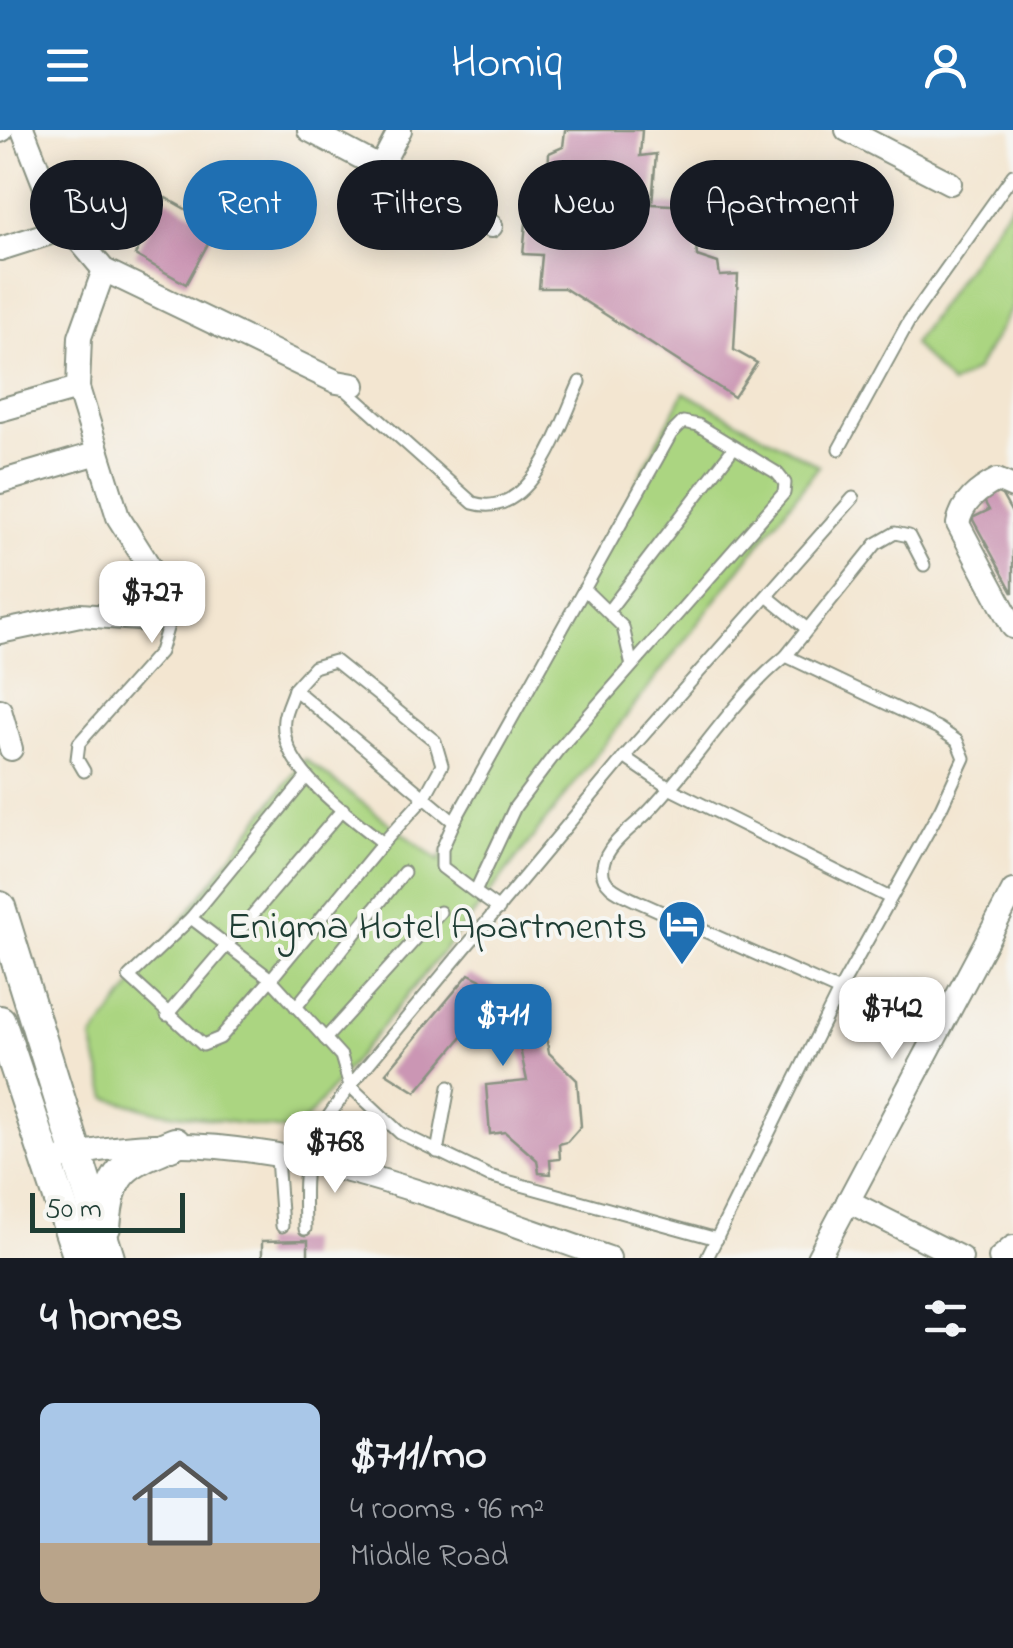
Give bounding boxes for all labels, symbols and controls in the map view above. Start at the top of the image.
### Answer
text: Homiq [451,32,562,98]
icon: menu [40,38,95,93]
icon: person [918,38,973,93]
chip: Buy [30,160,163,250]
chip: Rent [183,160,317,250]
chip: Filters [337,160,498,250]
chip: New [518,160,650,250]
chip: Apartment [670,160,894,250]
pin: $727 [93,561,211,646]
text: $727 [121,570,183,617]
hotel icon: Enigma Hotel Apartments [656,898,708,966]
place label: Enigma Hotel Apartments [227,899,647,958]
pin: $742 [833,977,951,1062]
pin: $711 [444,984,562,1069]
text: $742 [861,986,923,1033]
text: $711 [477,993,529,1040]
pin: $768 [276,1111,394,1196]
text: $768 [306,1120,364,1167]
scale bar [30,1188,185,1232]
text: 50 m [45,1190,102,1231]
text: 4 homes [40,1288,182,1349]
icon: filters [918,1291,973,1346]
text: $711/mo [350,1426,487,1487]
icon: home [120,1443,240,1563]
text: 4 rooms · 96 m² [350,1487,544,1534]
text: Middle Road [350,1534,508,1581]

